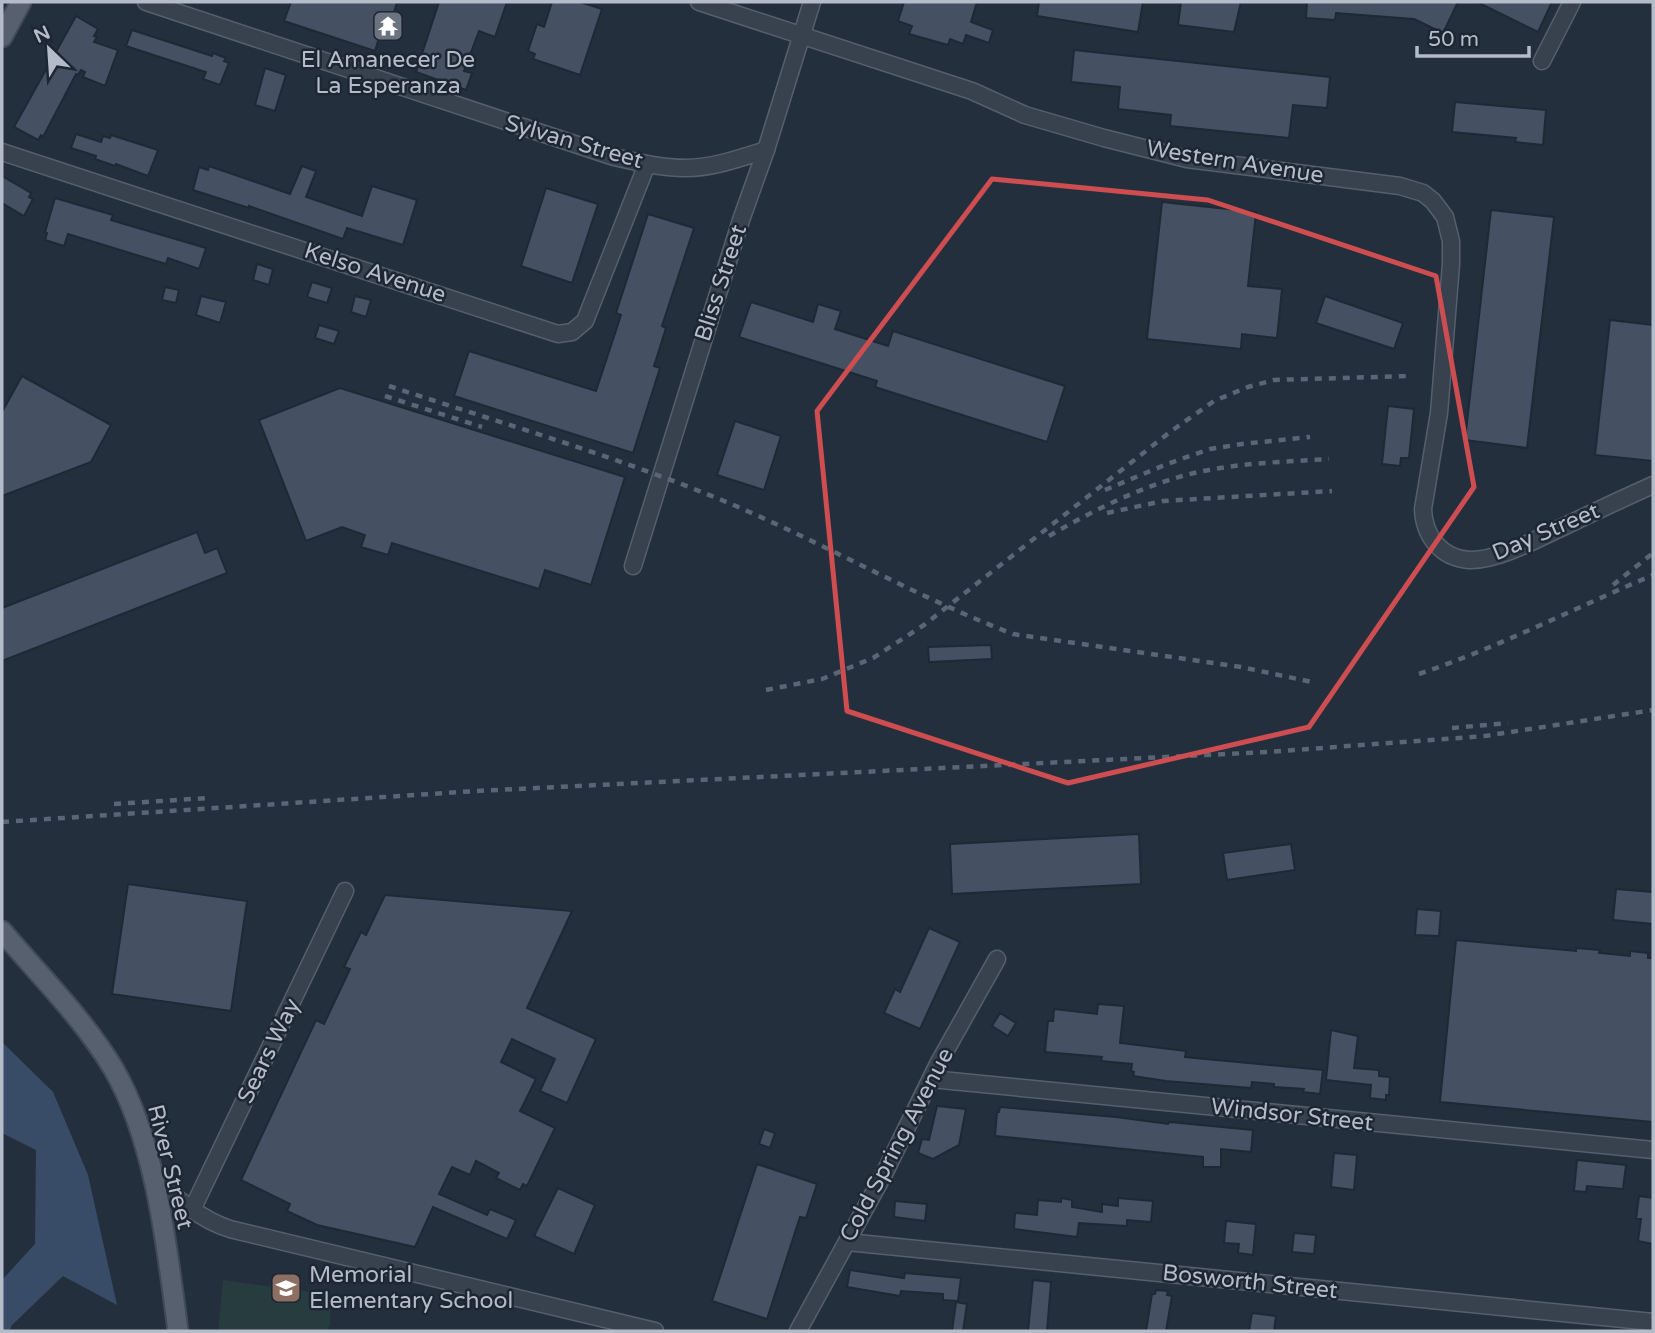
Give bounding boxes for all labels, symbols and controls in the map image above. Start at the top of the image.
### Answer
temple icon: El Amanecer De La Esperanza [371,9,405,43]
north arrow [14,14,84,84]
scale bar [1417,14,1529,58]
text: N [31,21,54,48]
text: 50 m [1428,27,1479,52]
place label: El Amanecer De La Esperanza [301,46,475,100]
street label: Sylvan Street [502,109,646,175]
street label: Western Avenue [1144,134,1326,190]
street label: Bliss Street [689,221,753,345]
street label: Kelso Avenue [301,237,449,309]
street label: Day Street [1488,497,1604,567]
street label: Sears Way [232,994,306,1108]
street label: Cold Spring Avenue [834,1043,960,1247]
street label: Windsor Street [1210,1093,1375,1137]
street label: River Street [141,1102,199,1233]
street label: Bosworth Street [1161,1259,1339,1305]
place label: Memorial Elementary School [309,1261,513,1315]
school or university icon: Memorial Elementary School [269,1271,303,1305]

